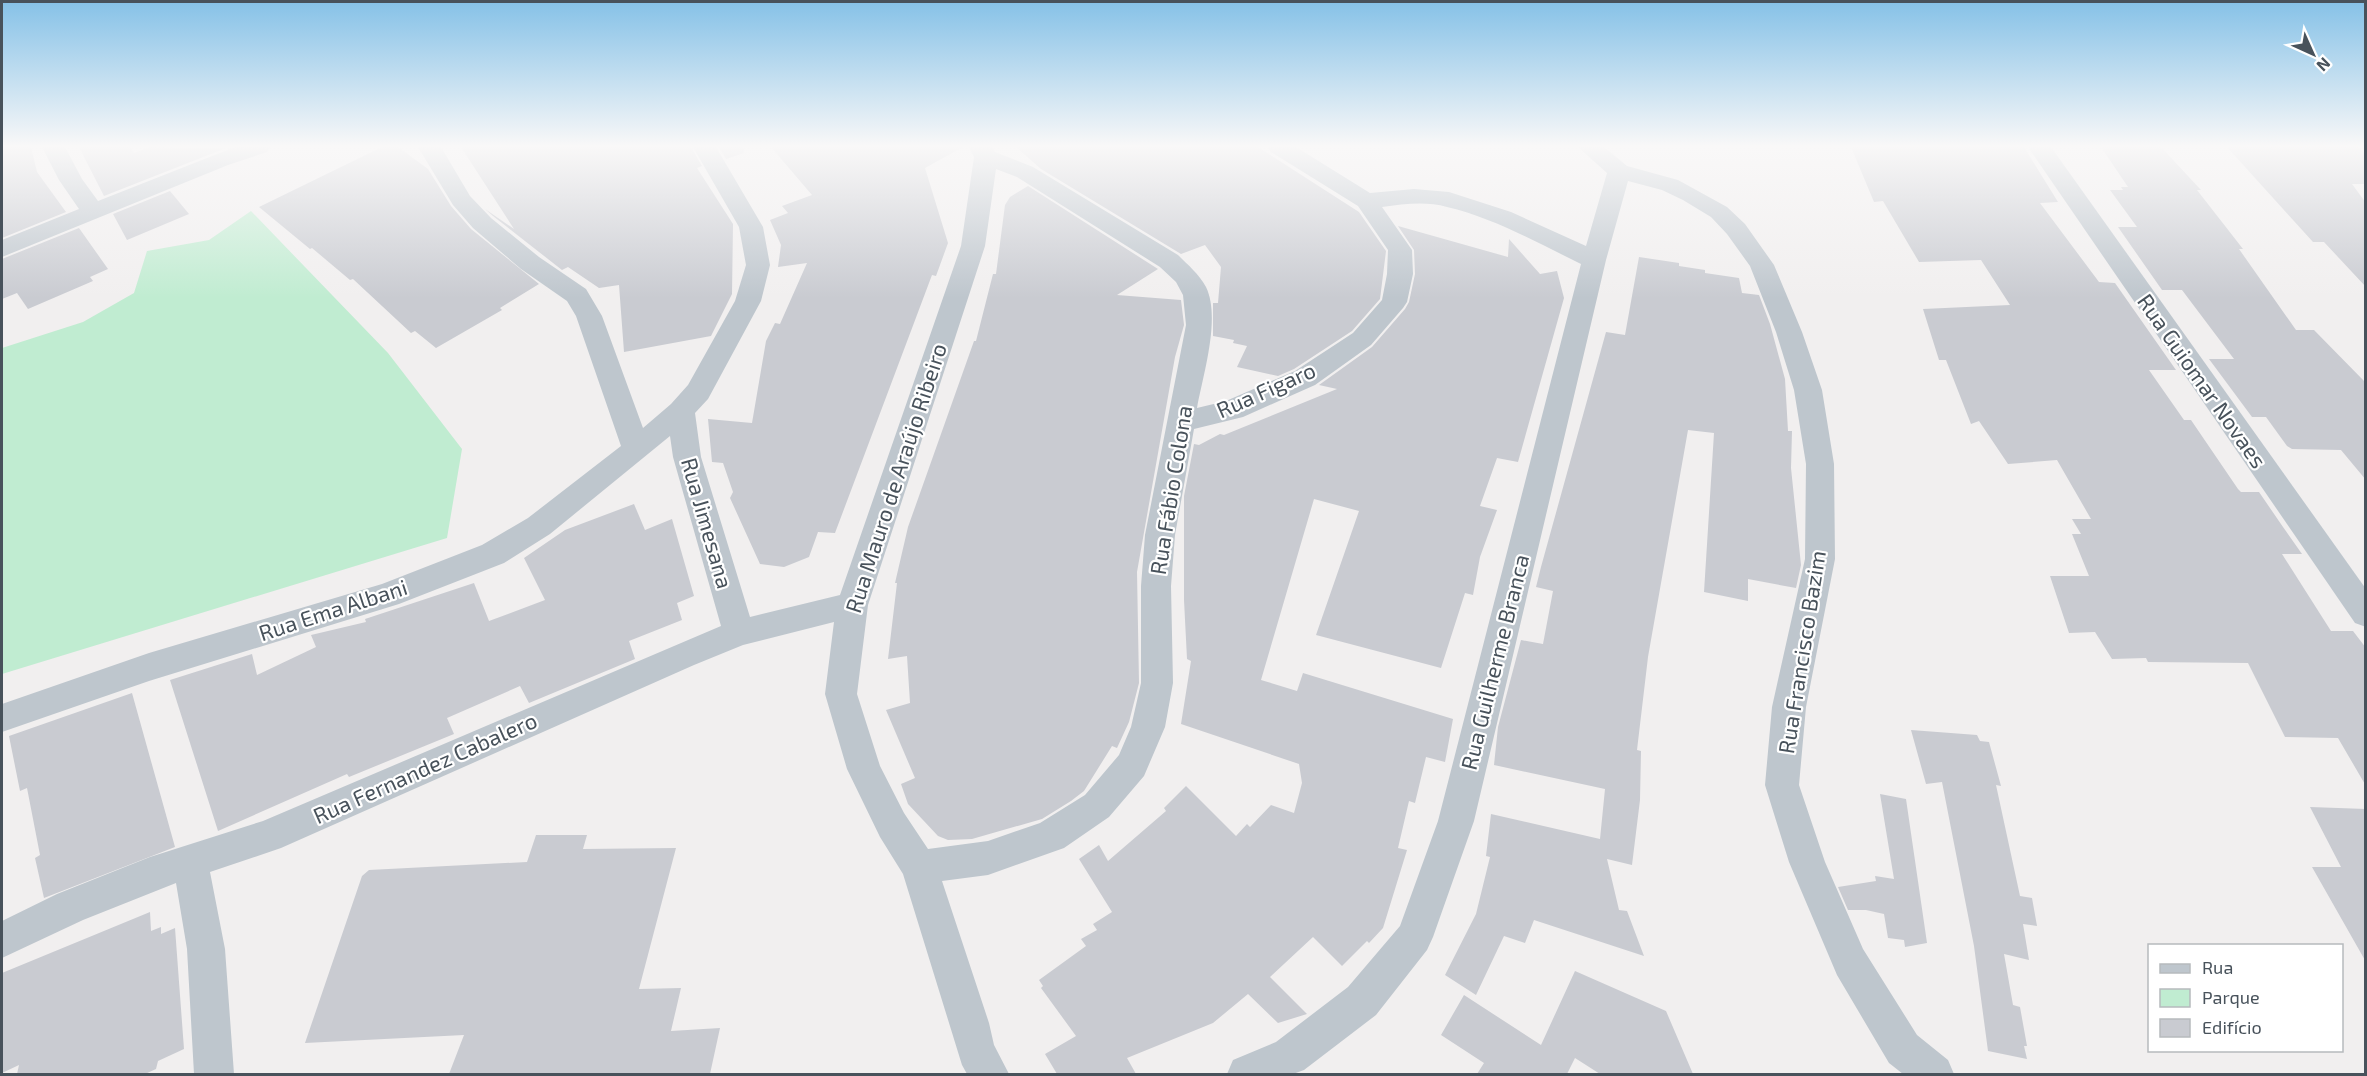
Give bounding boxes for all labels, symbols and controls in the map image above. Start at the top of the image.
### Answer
north arrow [2283,24,2343,84]
text: N [2313,54,2335,76]
street label: Rua Guiomar Novaes [2133,288,2273,472]
street label: Rua Mauro de Araújo Ribeiro [839,340,952,616]
street label: Rua Figaro [1212,356,1319,422]
street label: Rua Fábio Colona [1144,403,1196,576]
street label: Rua Jimesana [677,454,739,591]
street label: Rua Francisco Bazim [1772,548,1830,755]
street label: Rua Guilherme Branca [1455,551,1533,772]
street label: Rua Ema Albani [255,573,410,645]
street label: Rua Fernandez Cabalero [309,706,540,828]
legend [2148,944,2343,1052]
text: Rua [2202,956,2233,978]
text: Parque [2202,986,2260,1008]
text: Edifício [2202,1016,2262,1038]

